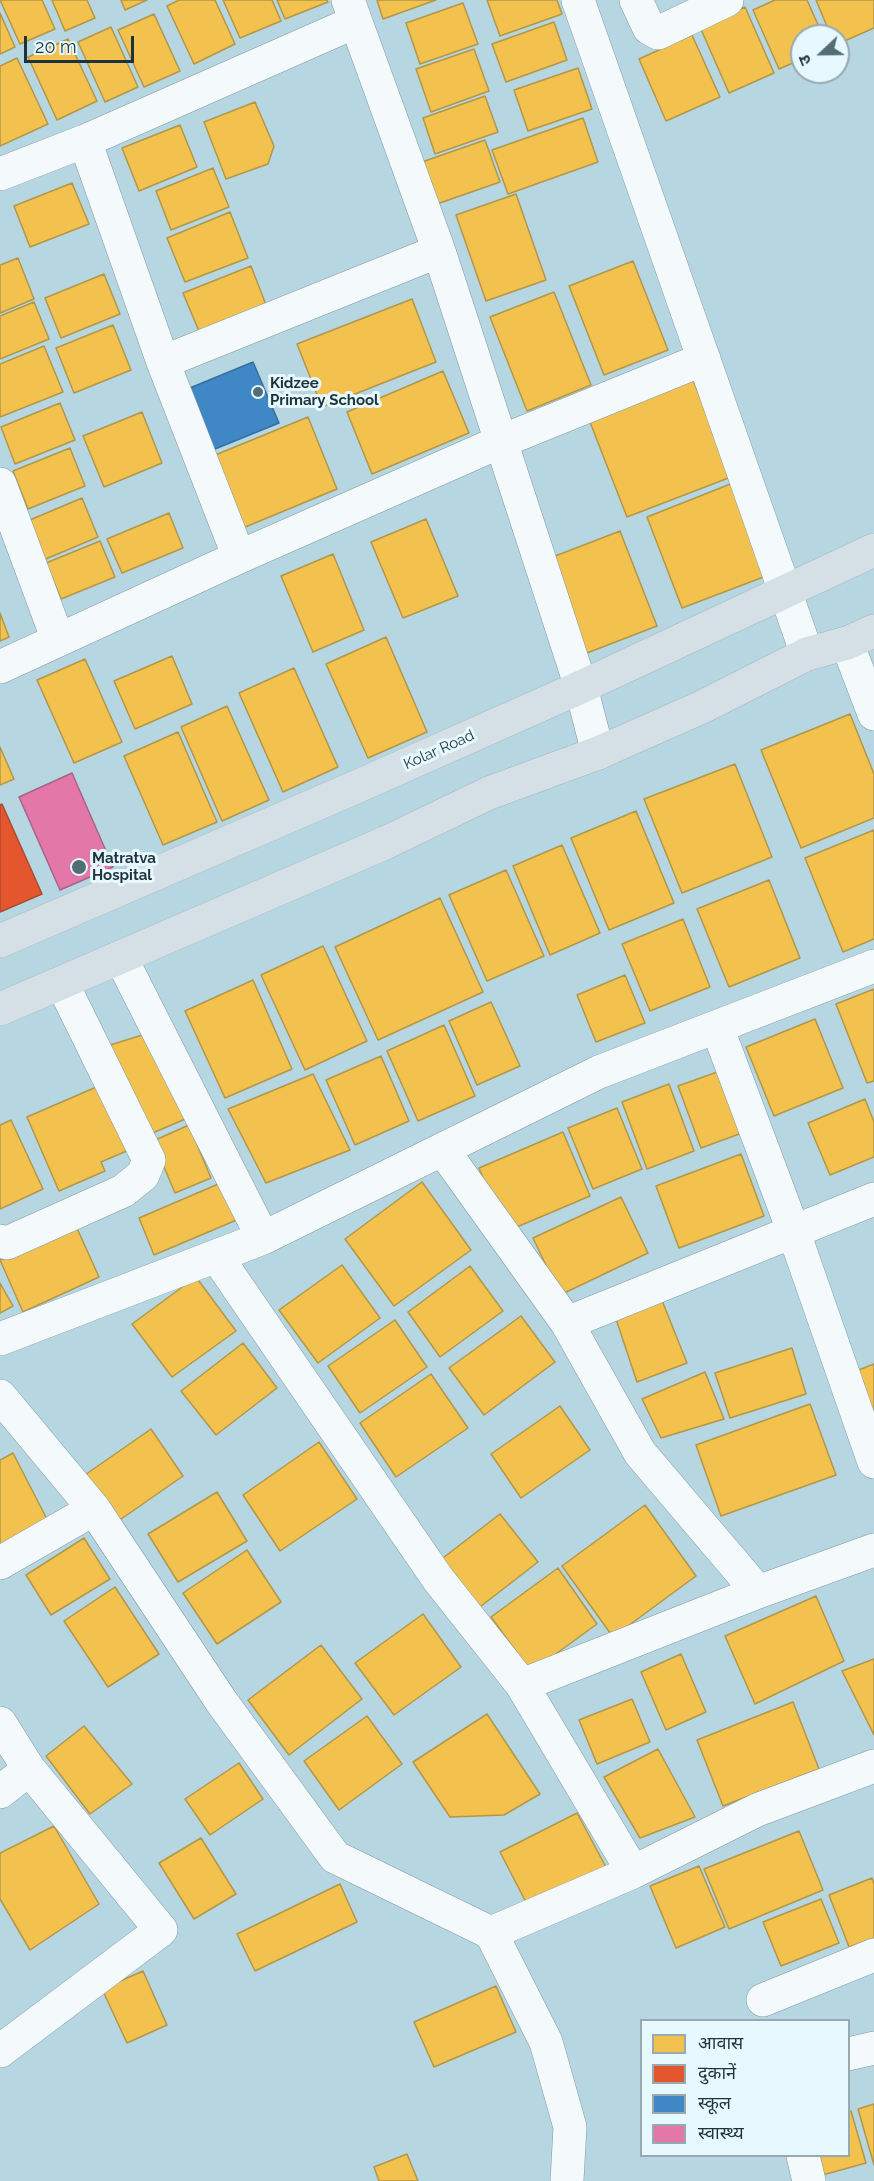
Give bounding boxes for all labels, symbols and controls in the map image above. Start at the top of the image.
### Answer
scale bar [27,24,136,62]
north arrow [790,24,850,84]
text: 20 m [35,36,77,57]
text: उ [794,52,815,68]
place label: Kidzee Primary School [270,374,379,409]
marker: Kidzee Primary School [251,385,265,399]
street label: Kolar Road [401,726,477,774]
place label: Matratva Hospital [92,849,156,884]
marker: Matratva Hospital [70,858,88,876]
legend [640,2019,850,2157]
text: आवास [698,2032,743,2053]
text: दुकानें [698,2062,736,2083]
text: स्कूल [698,2092,731,2113]
text: स्वास्थ्य [698,2122,744,2143]

